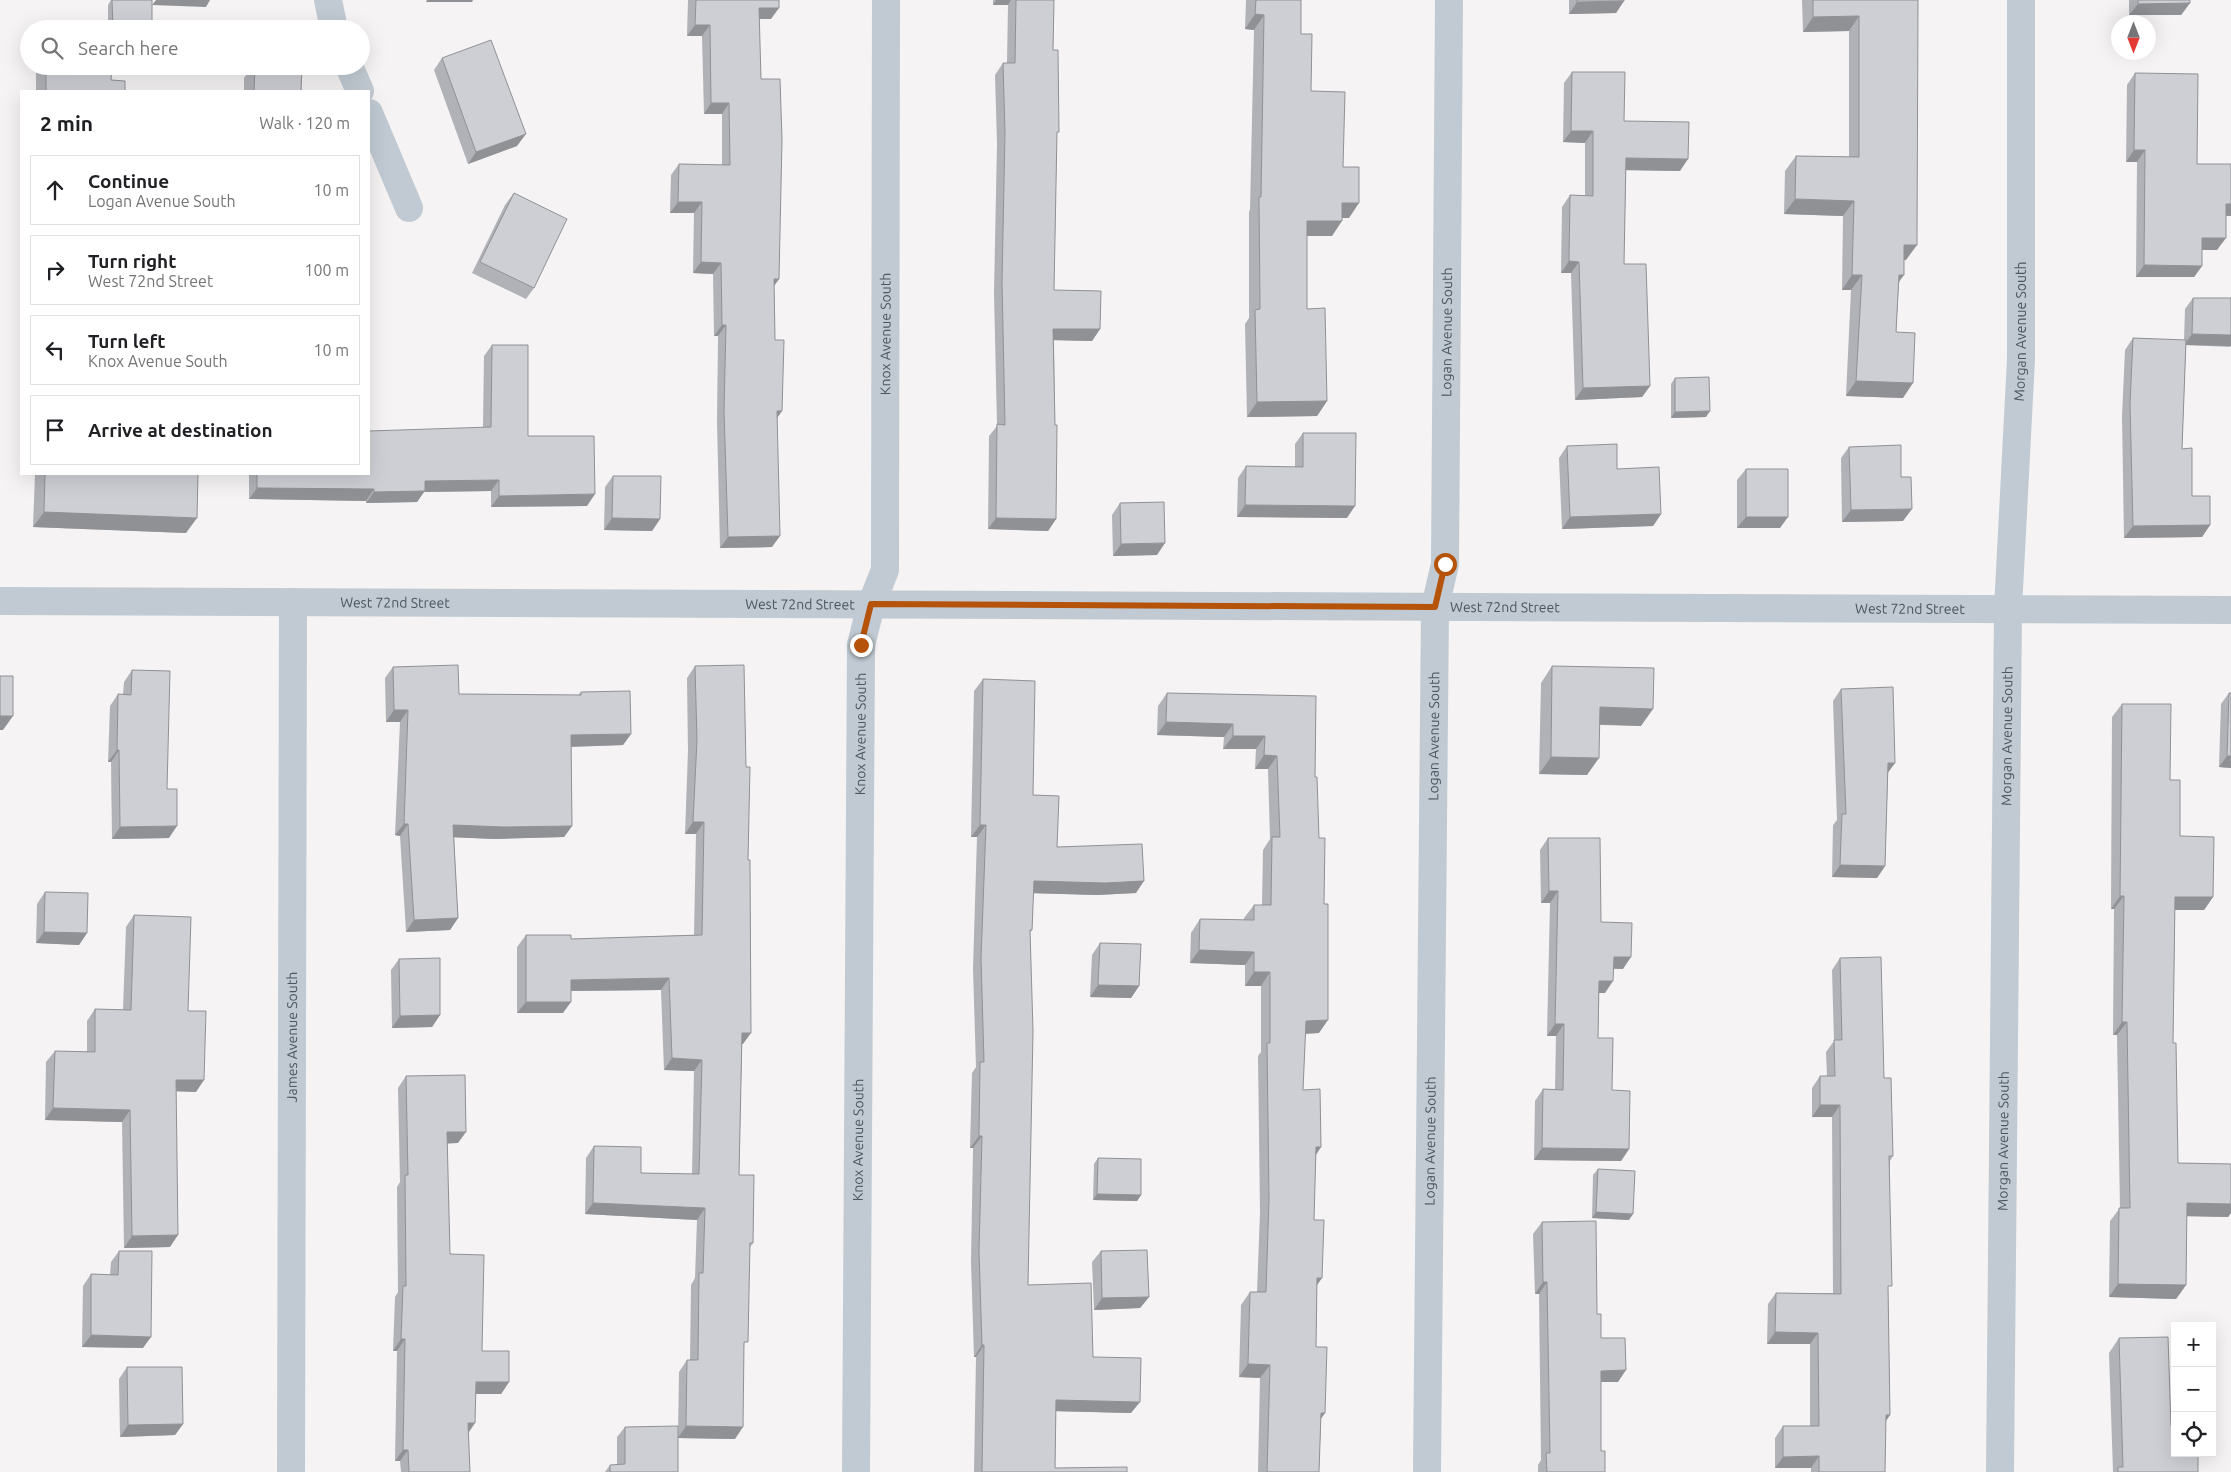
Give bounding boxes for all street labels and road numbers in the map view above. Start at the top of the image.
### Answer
street label: Morgan Avenue South [2011,262,2029,402]
street label: Logan Avenue South [1438,267,1455,397]
street label: Knox Avenue South [877,273,894,395]
street label: West 72nd Street [340,594,450,611]
street label: West 72nd Street [745,596,855,612]
street label: West 72nd Street [1450,599,1560,615]
street label: West 72nd Street [1855,600,1965,617]
street label: Morgan Avenue South [1998,666,2015,806]
street label: Logan Avenue South [1425,671,1442,801]
street label: Knox Avenue South [852,673,869,795]
street label: James Avenue South [284,972,300,1102]
street label: Morgan Avenue South [1994,1071,2012,1211]
street label: Logan Avenue South [1421,1076,1439,1206]
street label: Knox Avenue South [850,1079,866,1201]

